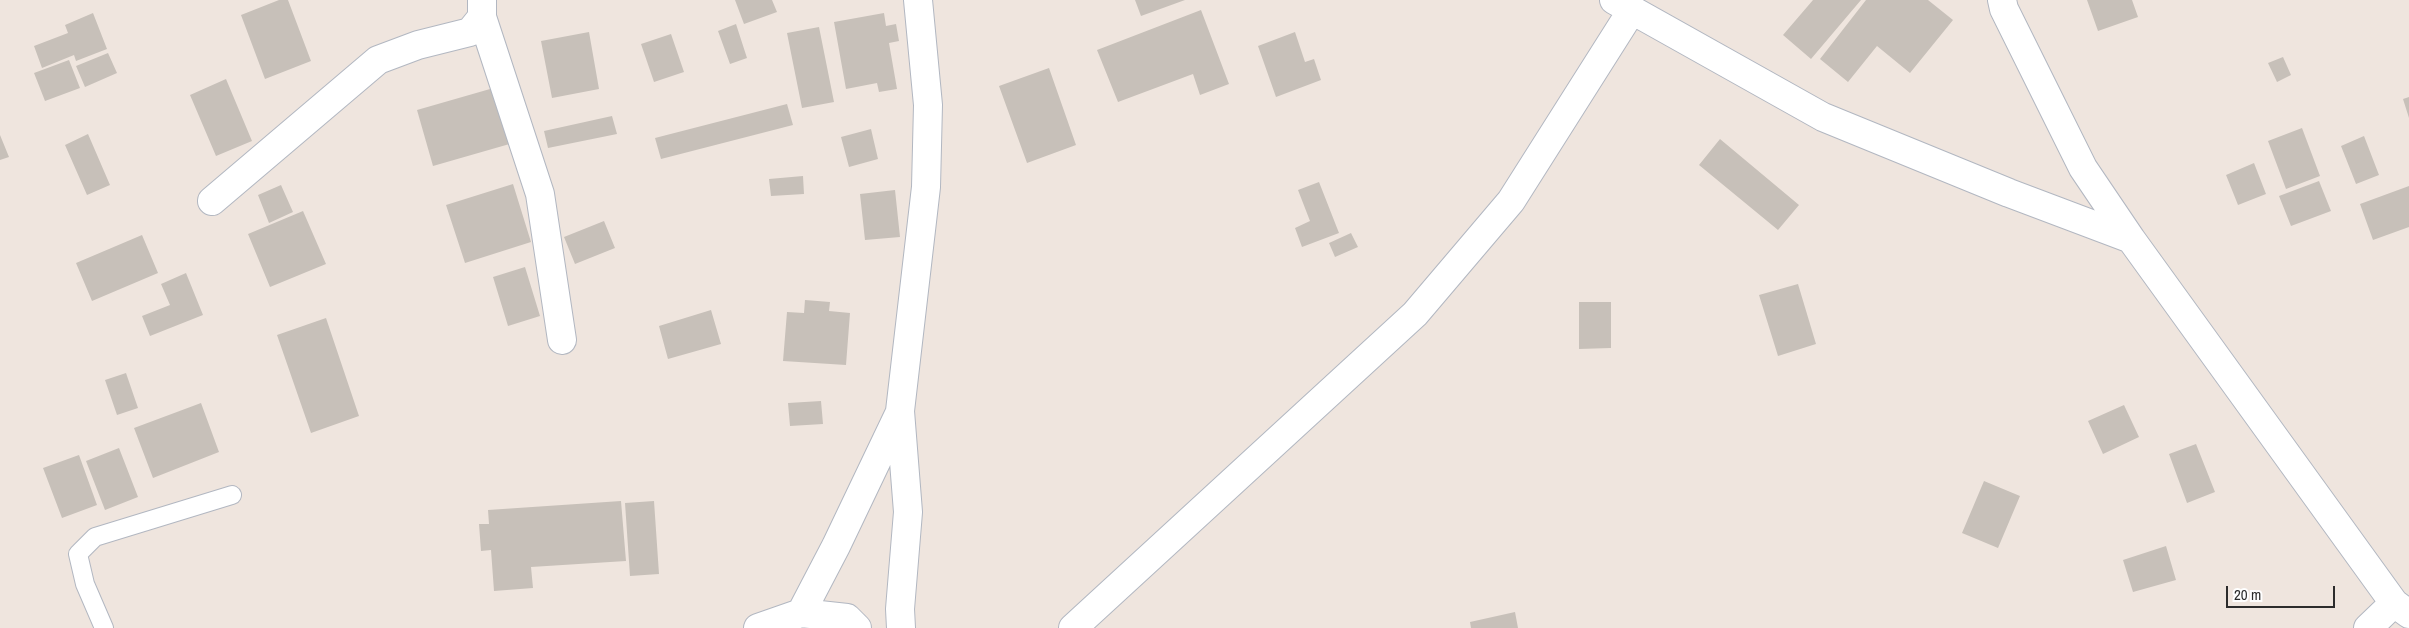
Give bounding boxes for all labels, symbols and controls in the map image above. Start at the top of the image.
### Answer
scale bar [2229,576,2338,608]
text: 20 m [2234,584,2261,605]

